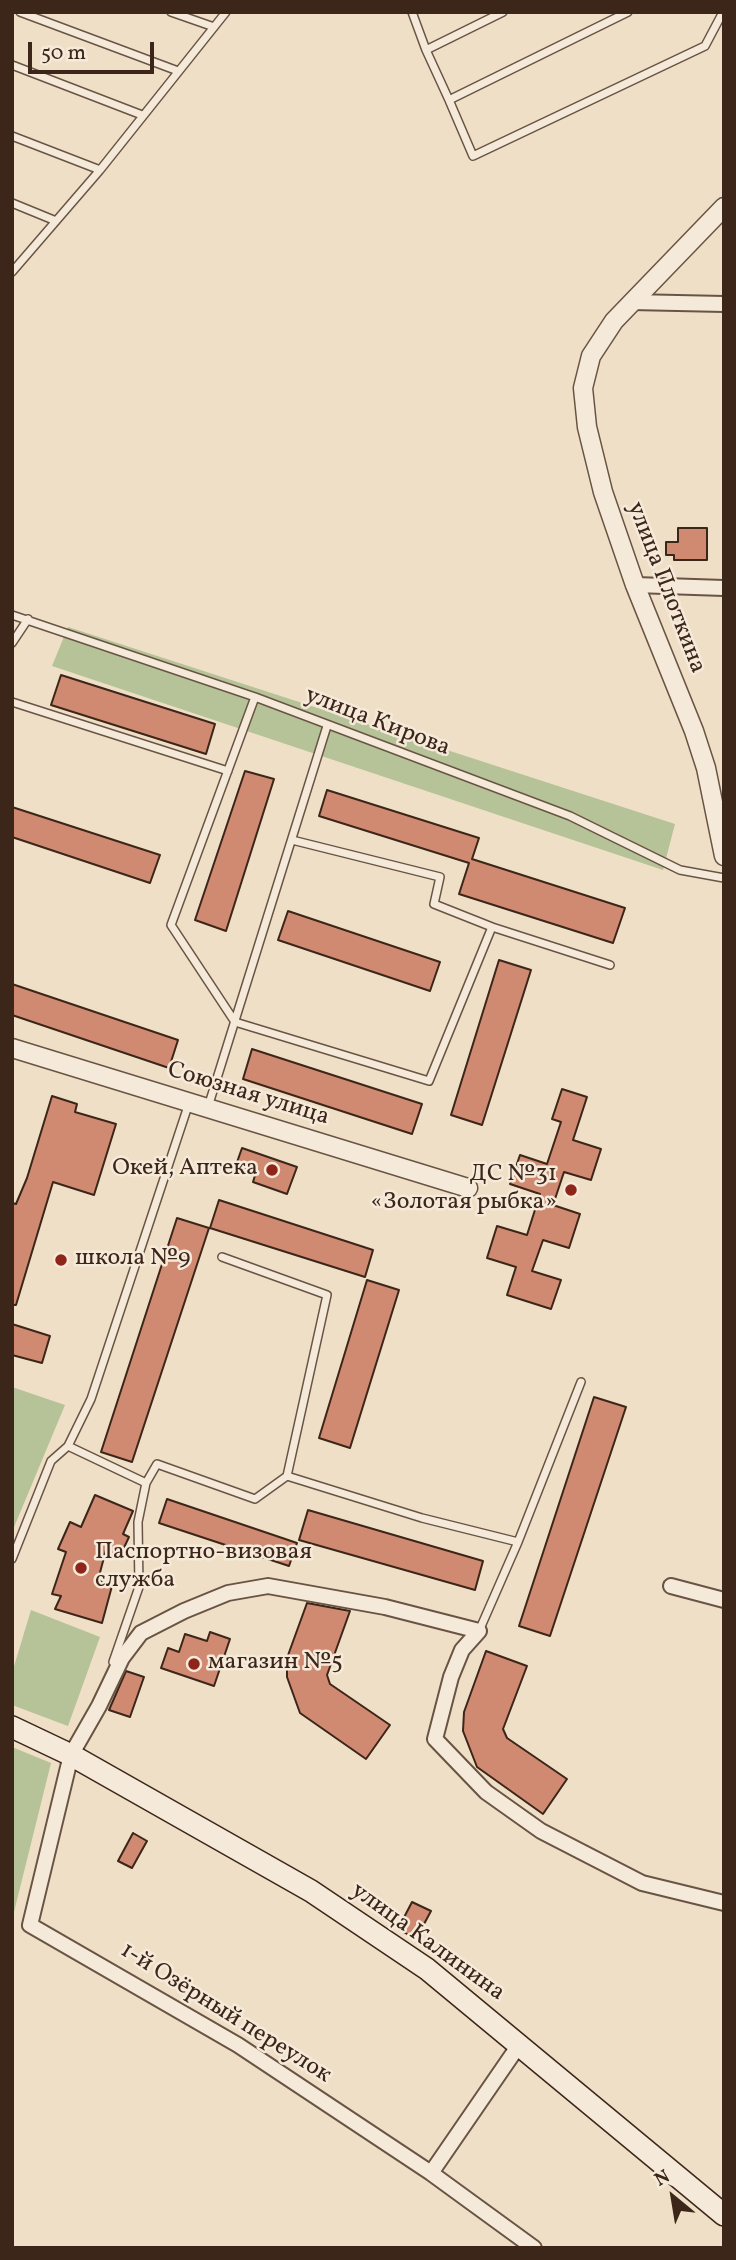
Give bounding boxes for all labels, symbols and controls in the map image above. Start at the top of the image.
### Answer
scale bar [32,28,158,72]
text: 50 m [41,39,86,68]
street label: улица Плоткина [619,498,711,678]
street label: улица Кирова [300,682,454,764]
street label: Союзная улица [164,1057,332,1133]
place label: Окей, Аптека [112,1156,258,1184]
marker: Окей, Аптека [264,1162,280,1178]
place label: ДС №31 «Золотая рыбка» [371,1162,557,1218]
marker: ДС №31 «Золотая рыбка» [563,1182,579,1198]
place label: школа №9 [75,1246,190,1274]
marker: школа №9 [53,1252,69,1268]
place label: Паспортно-визовая служба [95,1540,312,1596]
marker: Паспортно-визовая служба [73,1560,89,1576]
place label: магазин №5 [208,1650,343,1678]
marker: магазин №5 [186,1656,202,1672]
street label: улица Калинина [344,1877,510,2009]
street label: 1-й Озёрный переулок [114,1937,336,2091]
north arrow [638,2162,708,2232]
text: N [650,2164,675,2194]

